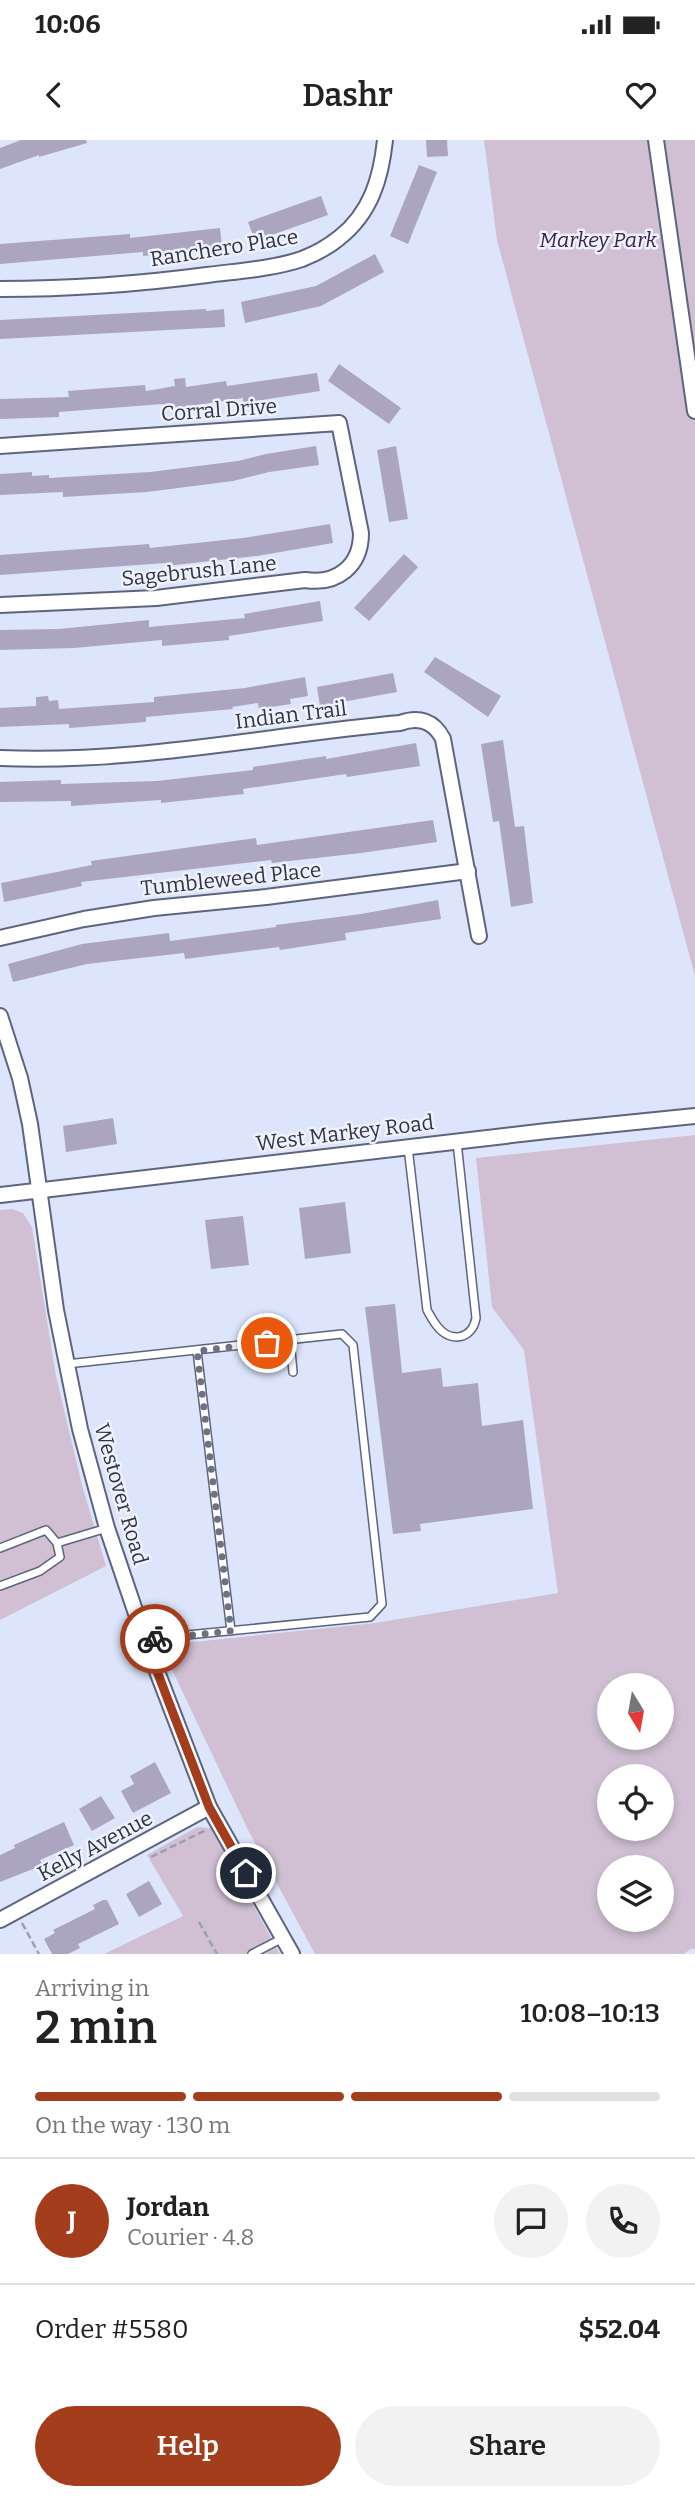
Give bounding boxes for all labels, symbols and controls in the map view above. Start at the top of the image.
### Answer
text: 10:06 [35,9,101,40]
icon: back [35,76,73,114]
text: Dashr [302,76,393,114]
icon: heart [622,76,660,114]
street label: Ranchero Place [148,223,300,273]
park label: Markey Park [539,227,657,253]
street label: Corral Drive [160,393,278,427]
street label: Sagebrush Lane [120,550,278,592]
street label: Indian Trail [234,695,348,735]
street label: Tumbleweed Place [139,857,323,901]
street label: West Markey Road [255,1109,435,1157]
pin [237,1313,297,1373]
icon: bag [248,1324,286,1362]
street label: Westover Road [88,1420,154,1568]
courier [120,1604,190,1674]
icon: bike [136,1620,174,1658]
north arrow [597,1673,674,1750]
map controls [597,1673,674,1932]
button: locate [597,1764,674,1841]
street label: Kelly Avenue [33,1805,157,1887]
pin [216,1843,276,1903]
icon: home [227,1854,265,1892]
button: layers [597,1855,674,1932]
text: Arriving in [35,1974,149,2002]
text: 10:08–10:13 [520,1998,660,2029]
text: 2 min [35,2000,157,2055]
text: On the way · 130 m [35,2111,230,2139]
button: chat [494,2184,568,2258]
button: phone [586,2184,660,2258]
text: Jordan [127,2192,209,2223]
text: J [68,2206,76,2237]
text: Courier · 4.8 [127,2223,254,2251]
text: Order #5580 [35,2314,189,2345]
text: $52.04 [578,2314,660,2345]
button: Help [35,2406,341,2486]
button: Share [355,2406,660,2486]

